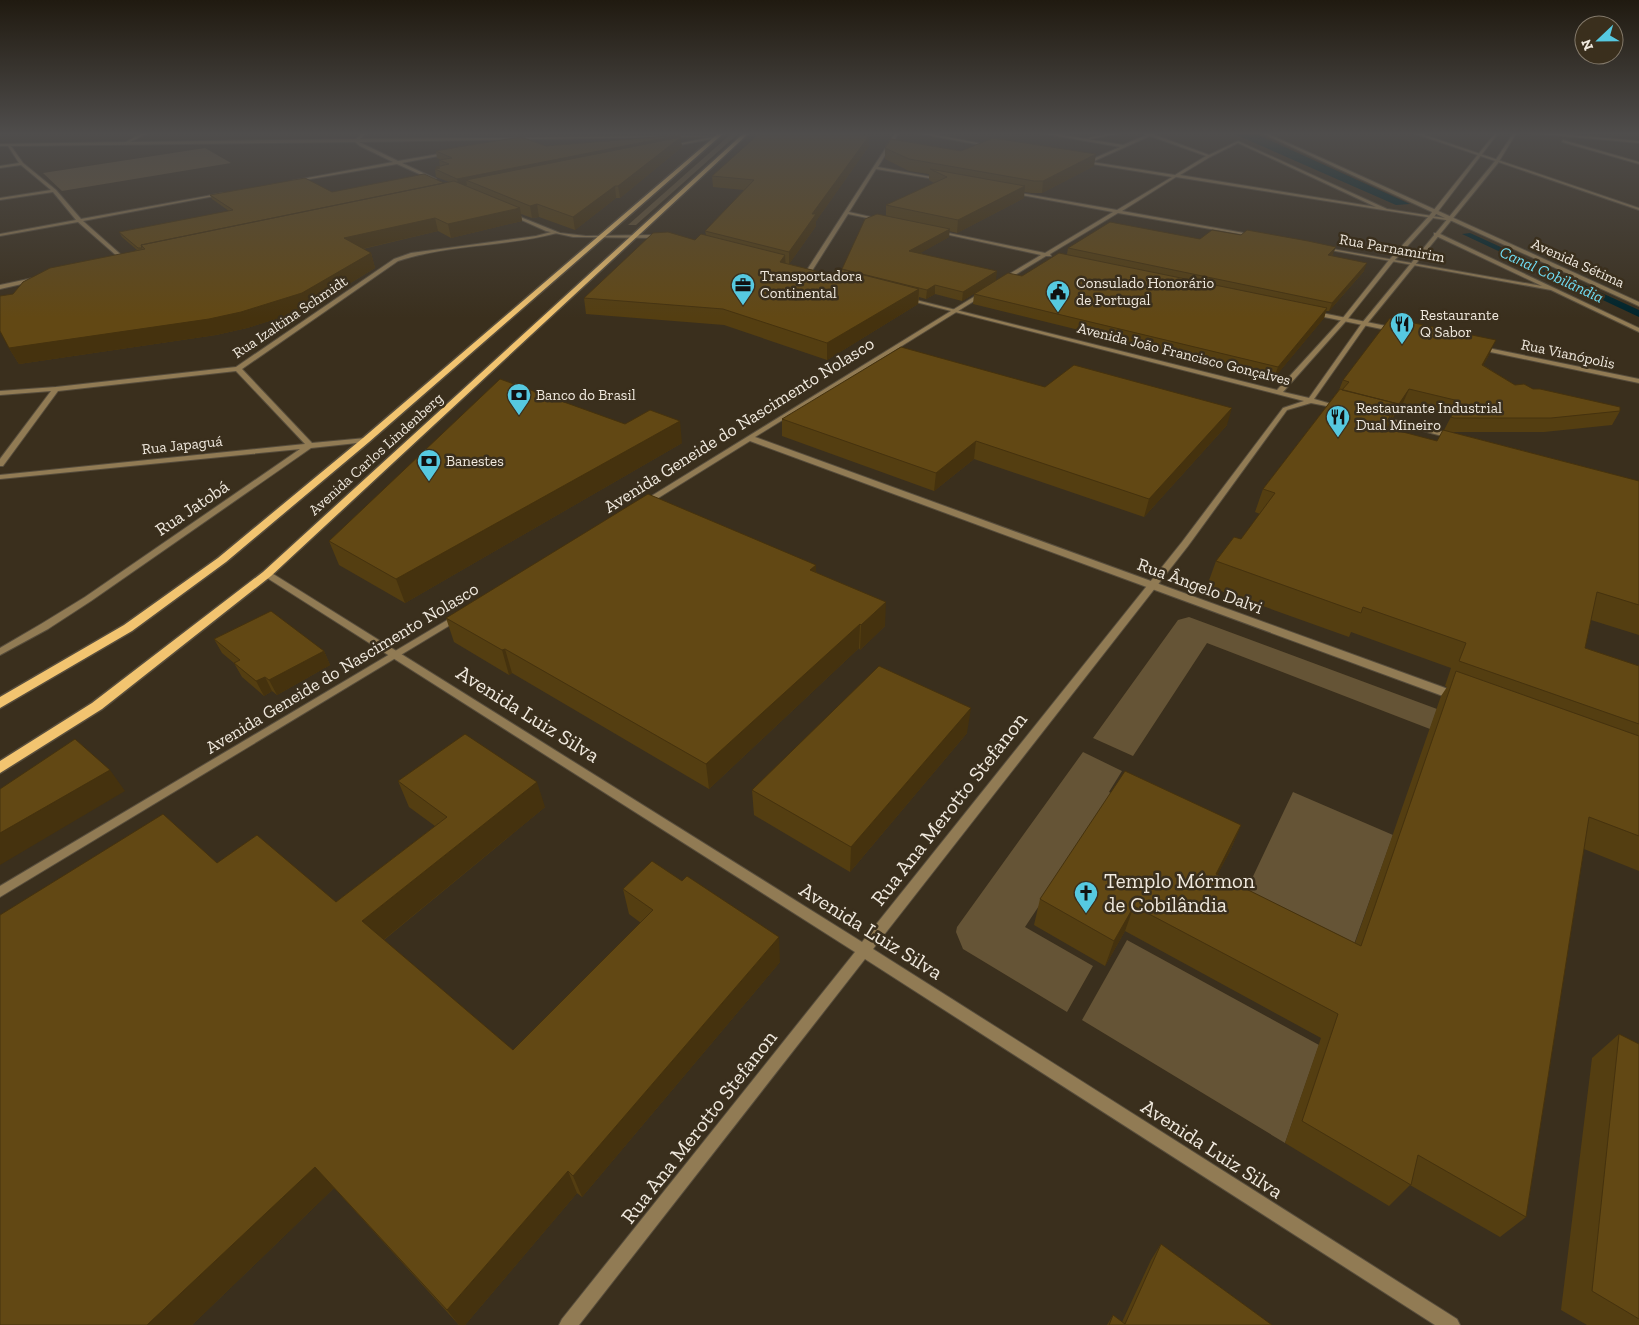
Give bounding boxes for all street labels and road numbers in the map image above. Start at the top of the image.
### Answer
street label: Rua Parnamirim [1338,230,1446,266]
street label: Avenida Sétima [1529,234,1627,292]
street label: Rua Izaltina Schmidt [229,272,351,362]
street label: Avenida João Francisco Gonçalves [1075,319,1293,389]
street label: Avenida Geneide do Nascimento Nolasco [600,332,878,518]
street label: Rua Vianópolis [1519,335,1617,373]
street label: Avenida Carlos Lindenberg [305,389,447,519]
street label: Rua Japaguá [141,432,223,458]
street label: Rua Jatobá [151,475,233,541]
street label: Rua Ângelo Dalvi [1134,553,1266,619]
street label: Avenida Geneide do Nascimento Nolasco [201,578,483,758]
street label: Avenida Luiz Silva [452,660,604,768]
street label: Rua Ana Merotto Stefanon [865,707,1032,910]
street label: Avenida Luiz Silva [795,877,947,985]
street label: Rua Ana Merotto Stefanon [615,1025,782,1228]
street label: Avenida Luiz Silva [1137,1093,1288,1204]

